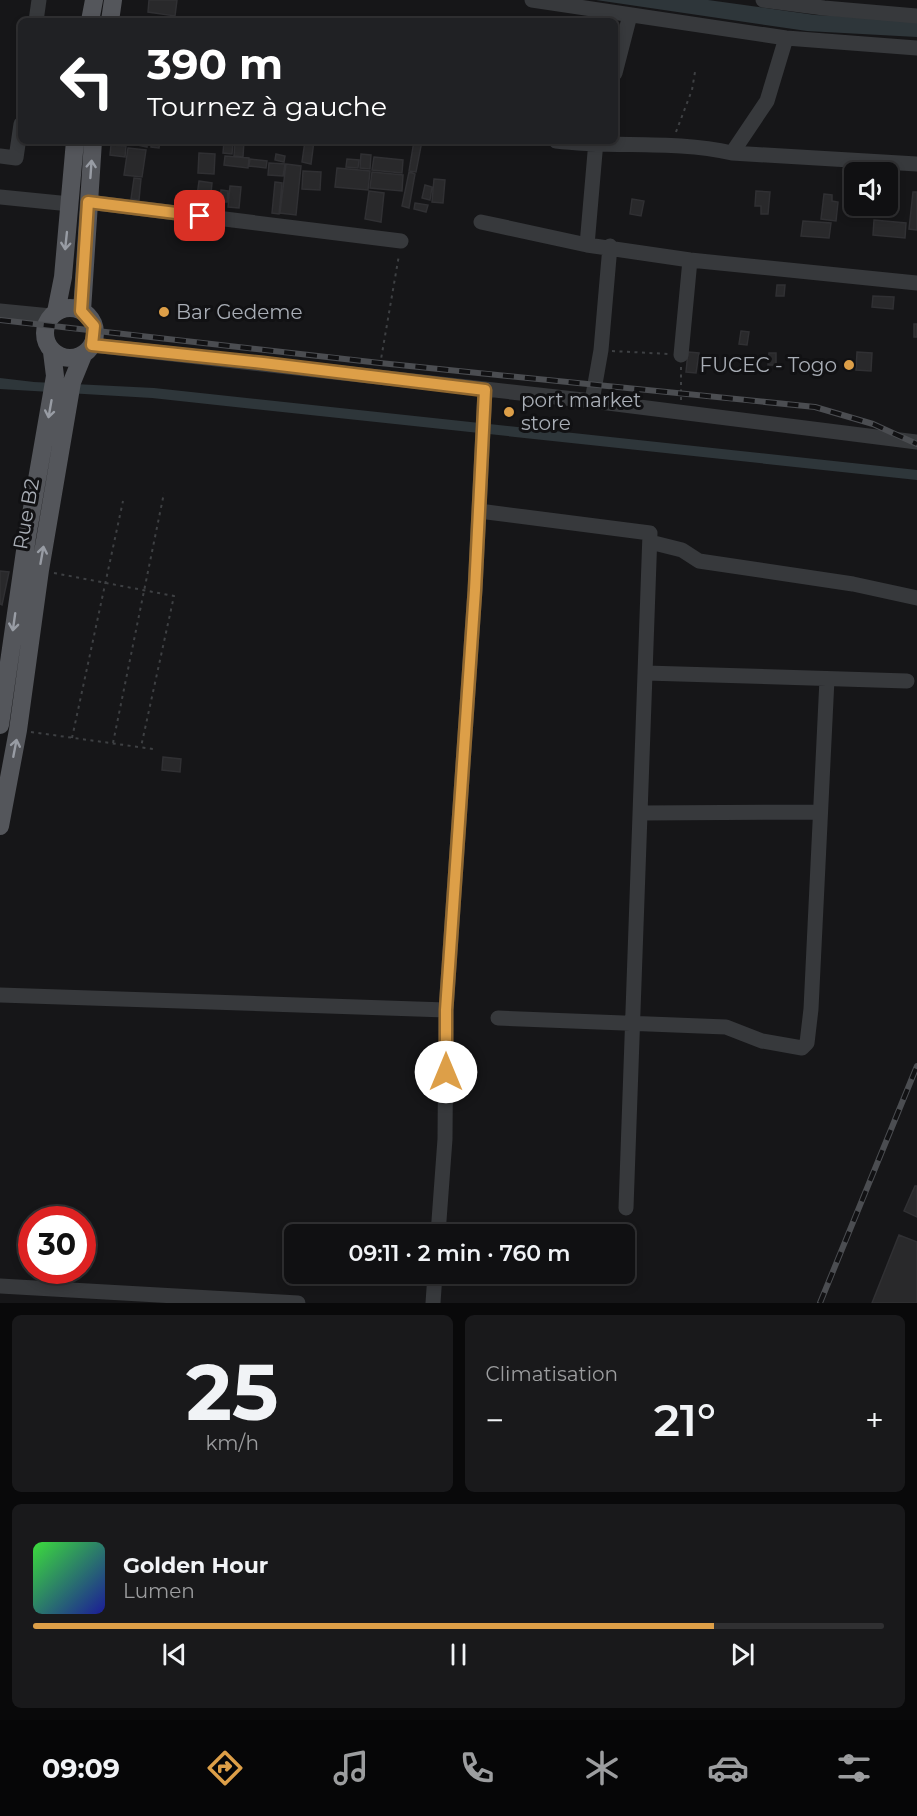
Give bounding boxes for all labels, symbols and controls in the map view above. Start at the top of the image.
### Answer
text: 390 m [147,38,283,90]
icon: left [48,42,126,120]
text: Tournez à gauche [147,90,387,123]
one-way arrow [85,159,96,179]
map controls [844,162,898,216]
button: sound [844,162,898,216]
pin [174,190,225,241]
icon: arrive [183,199,216,232]
one-way arrow [60,231,71,251]
place label: Bar Gedeme [176,300,303,324]
marker: Bar Gedeme [157,305,171,319]
place label: FUCEC - Togo [700,353,837,377]
marker: FUCEC - Togo [842,358,856,372]
place label: port market store [521,388,641,435]
one-way arrow [44,399,55,419]
marker: port market store [502,405,516,419]
street label: Rue B2 [8,477,44,551]
one-way arrow [37,545,48,565]
one-way arrow [9,612,20,632]
one-way arrow [10,738,21,758]
position arrow [414,1040,478,1104]
speed limit sign: 30 [18,1206,96,1284]
text: 09:11 · 2 min · 760 m [349,1240,570,1267]
text: 25 [186,1344,278,1440]
text: Climatisation [486,1362,618,1386]
text: 21° [654,1392,716,1447]
text: − [486,1400,504,1440]
text: + [865,1400,884,1440]
text: km/h [206,1431,259,1455]
text: Golden Hour [123,1552,268,1579]
text: Lumen [123,1579,195,1603]
icon: previous [158,1638,191,1671]
icon: pause [442,1638,475,1671]
icon: next [726,1638,759,1671]
icon: directions [204,1747,246,1789]
icon: music [330,1747,372,1789]
icon: phone [456,1747,498,1789]
icon: climate [581,1747,623,1789]
icon: car [707,1747,749,1789]
icon: filters [833,1747,875,1789]
text: 09:09 [42,1752,120,1785]

